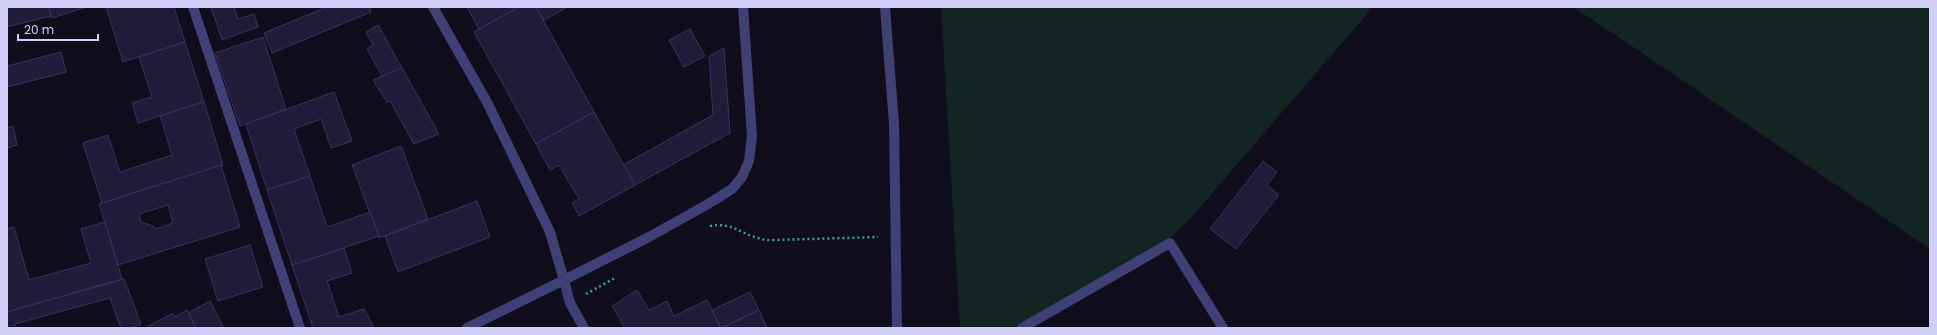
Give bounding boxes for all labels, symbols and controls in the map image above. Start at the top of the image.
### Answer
scale bar [18,16,98,42]
text: 20 m [24,21,54,38]

